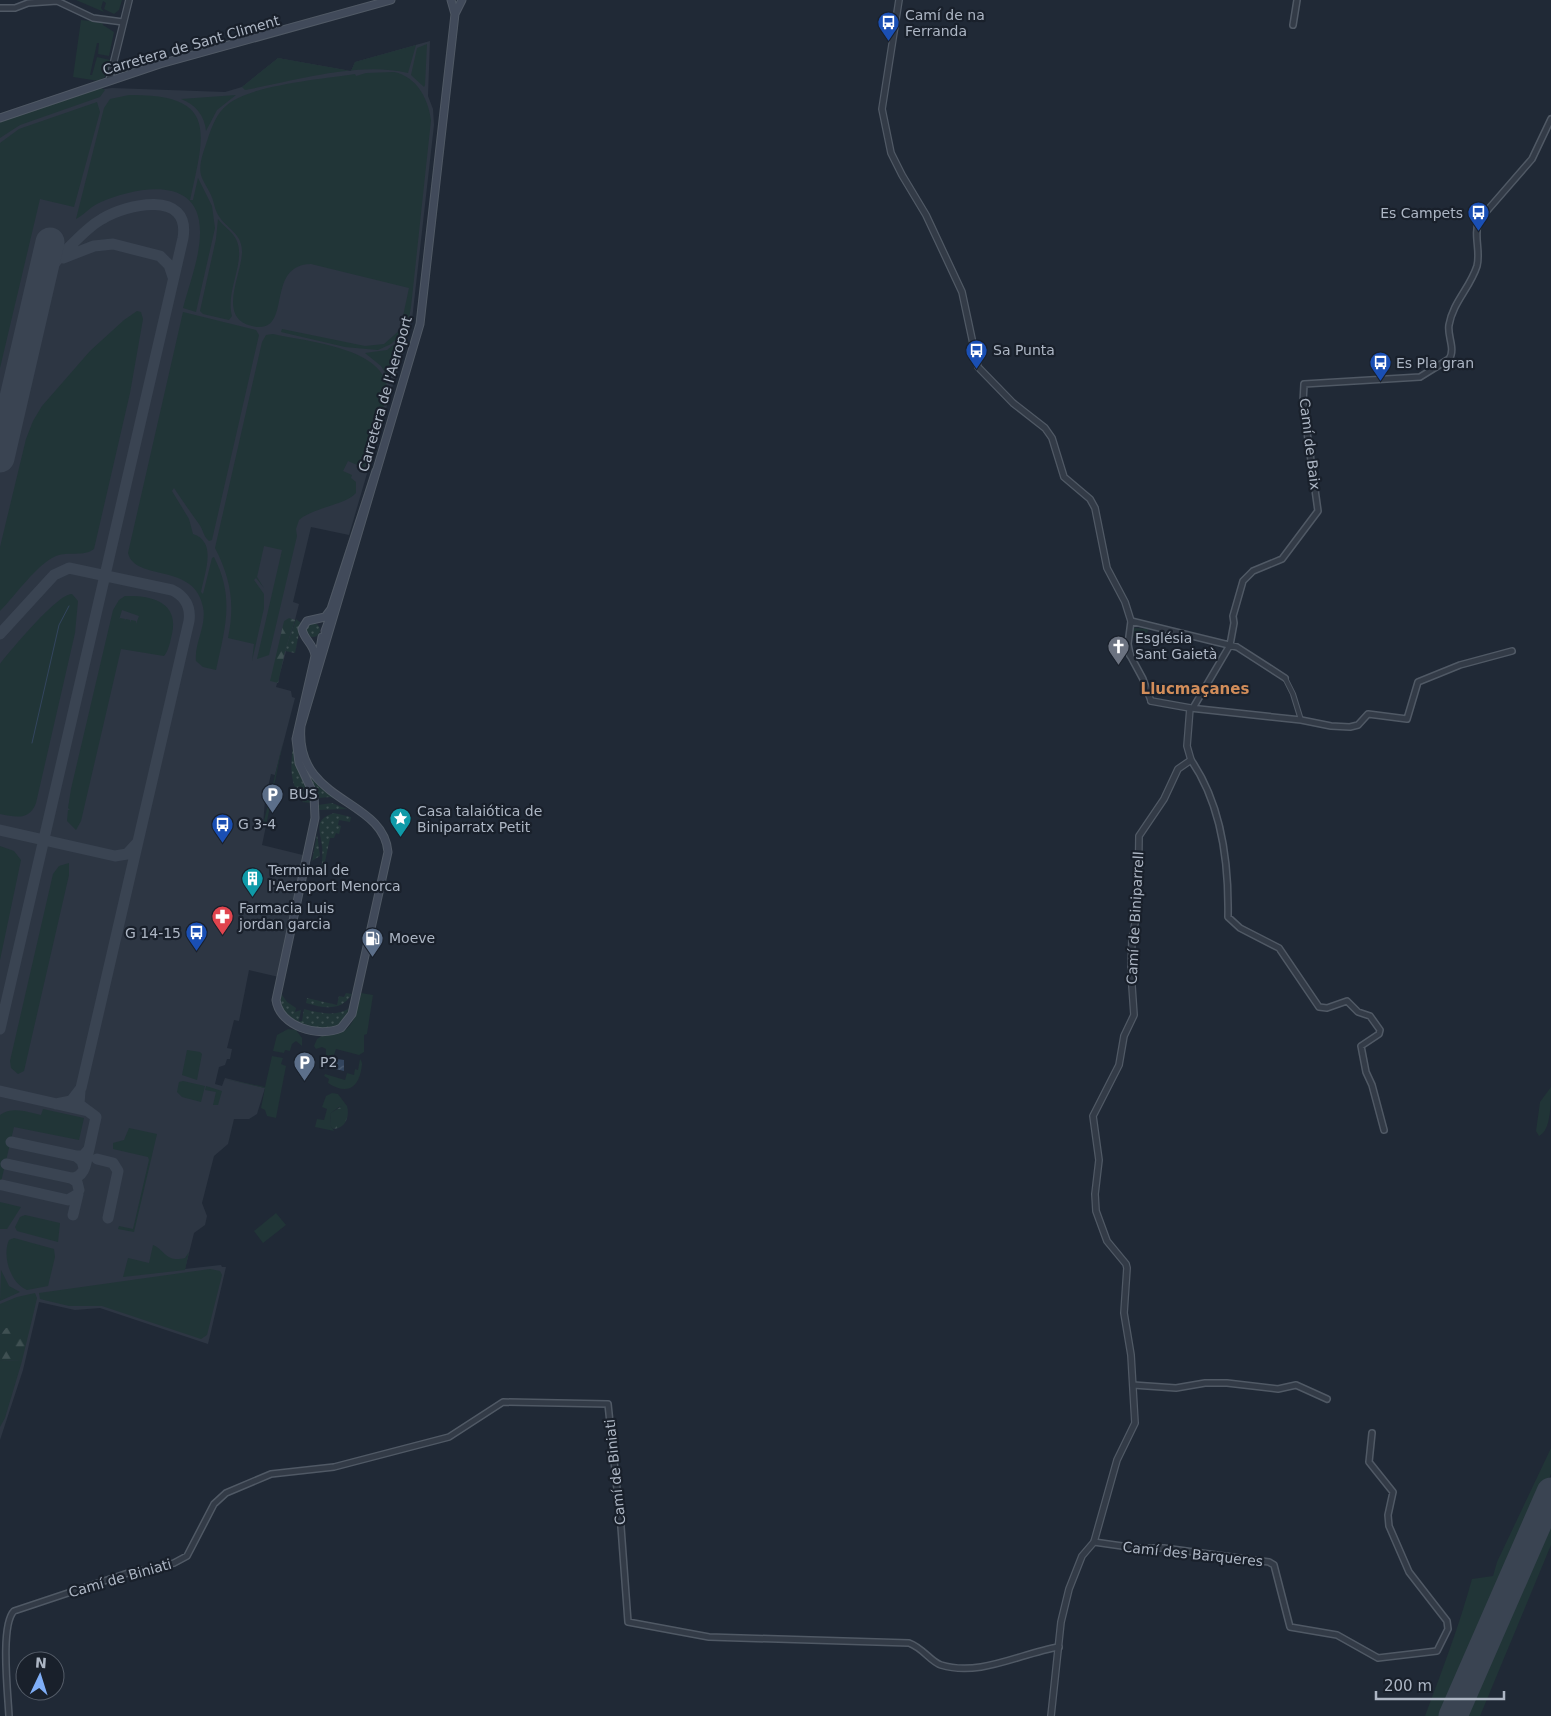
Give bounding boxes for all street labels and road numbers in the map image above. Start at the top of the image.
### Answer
street label: Carretera de Sant Climent [101,12,282,78]
street label: Carretera de l'Aeroport [355,314,415,474]
street label: Camí de Baix [1296,397,1324,491]
street label: Camí de Biniparrell [1124,851,1146,985]
street label: Camí de Biniati [601,1418,629,1526]
street label: Camí des Barqueres [1122,1539,1264,1569]
street label: Camí de Biniati [67,1556,173,1600]

